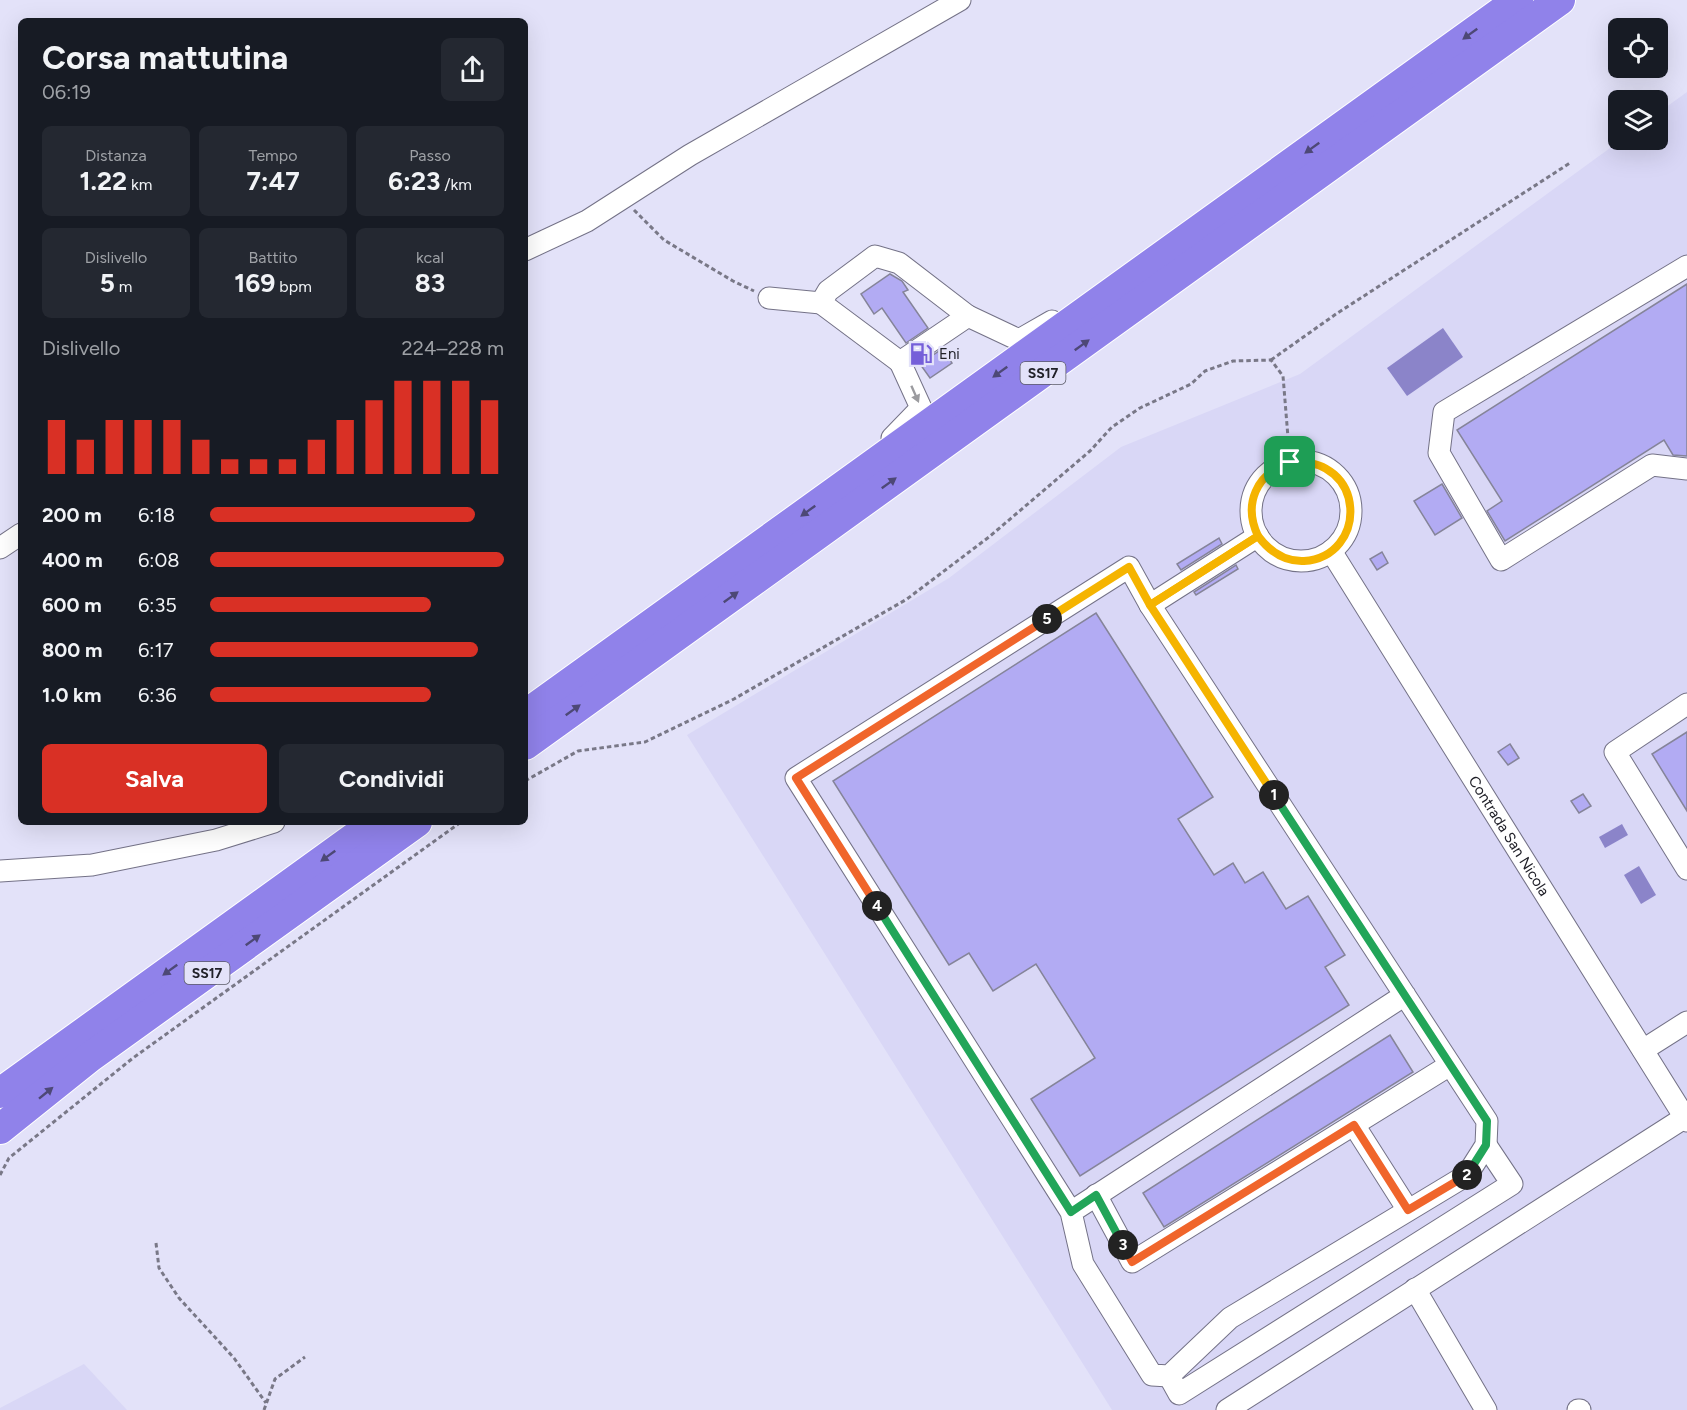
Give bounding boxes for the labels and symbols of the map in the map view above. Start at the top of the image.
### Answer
one-way arrow [1463,28,1479,40]
one-way arrow [1305,142,1321,154]
one-way arrow [1073,339,1089,351]
fuel station icon: Eni [908,341,934,367]
place label: Eni [939,345,960,363]
road number: SS17 [1020,362,1066,384]
one-way arrow [993,366,1009,378]
one-way arrow [910,385,920,403]
pin [1264,436,1315,487]
one-way arrow [881,477,897,489]
one-way arrow [801,505,817,517]
one-way arrow [722,591,738,603]
pin: 5 [1032,604,1062,634]
one-way arrow [565,705,580,717]
street label: Contrada San Nicola [1465,773,1553,899]
pin: 1 [1259,780,1289,810]
one-way arrow [321,850,337,862]
pin: 4 [862,891,892,921]
one-way arrow [245,934,261,946]
road number: SS17 [184,962,230,984]
one-way arrow [163,964,179,976]
one-way arrow [38,1087,53,1099]
pin: 2 [1452,1160,1482,1190]
pin: 3 [1108,1230,1138,1260]

